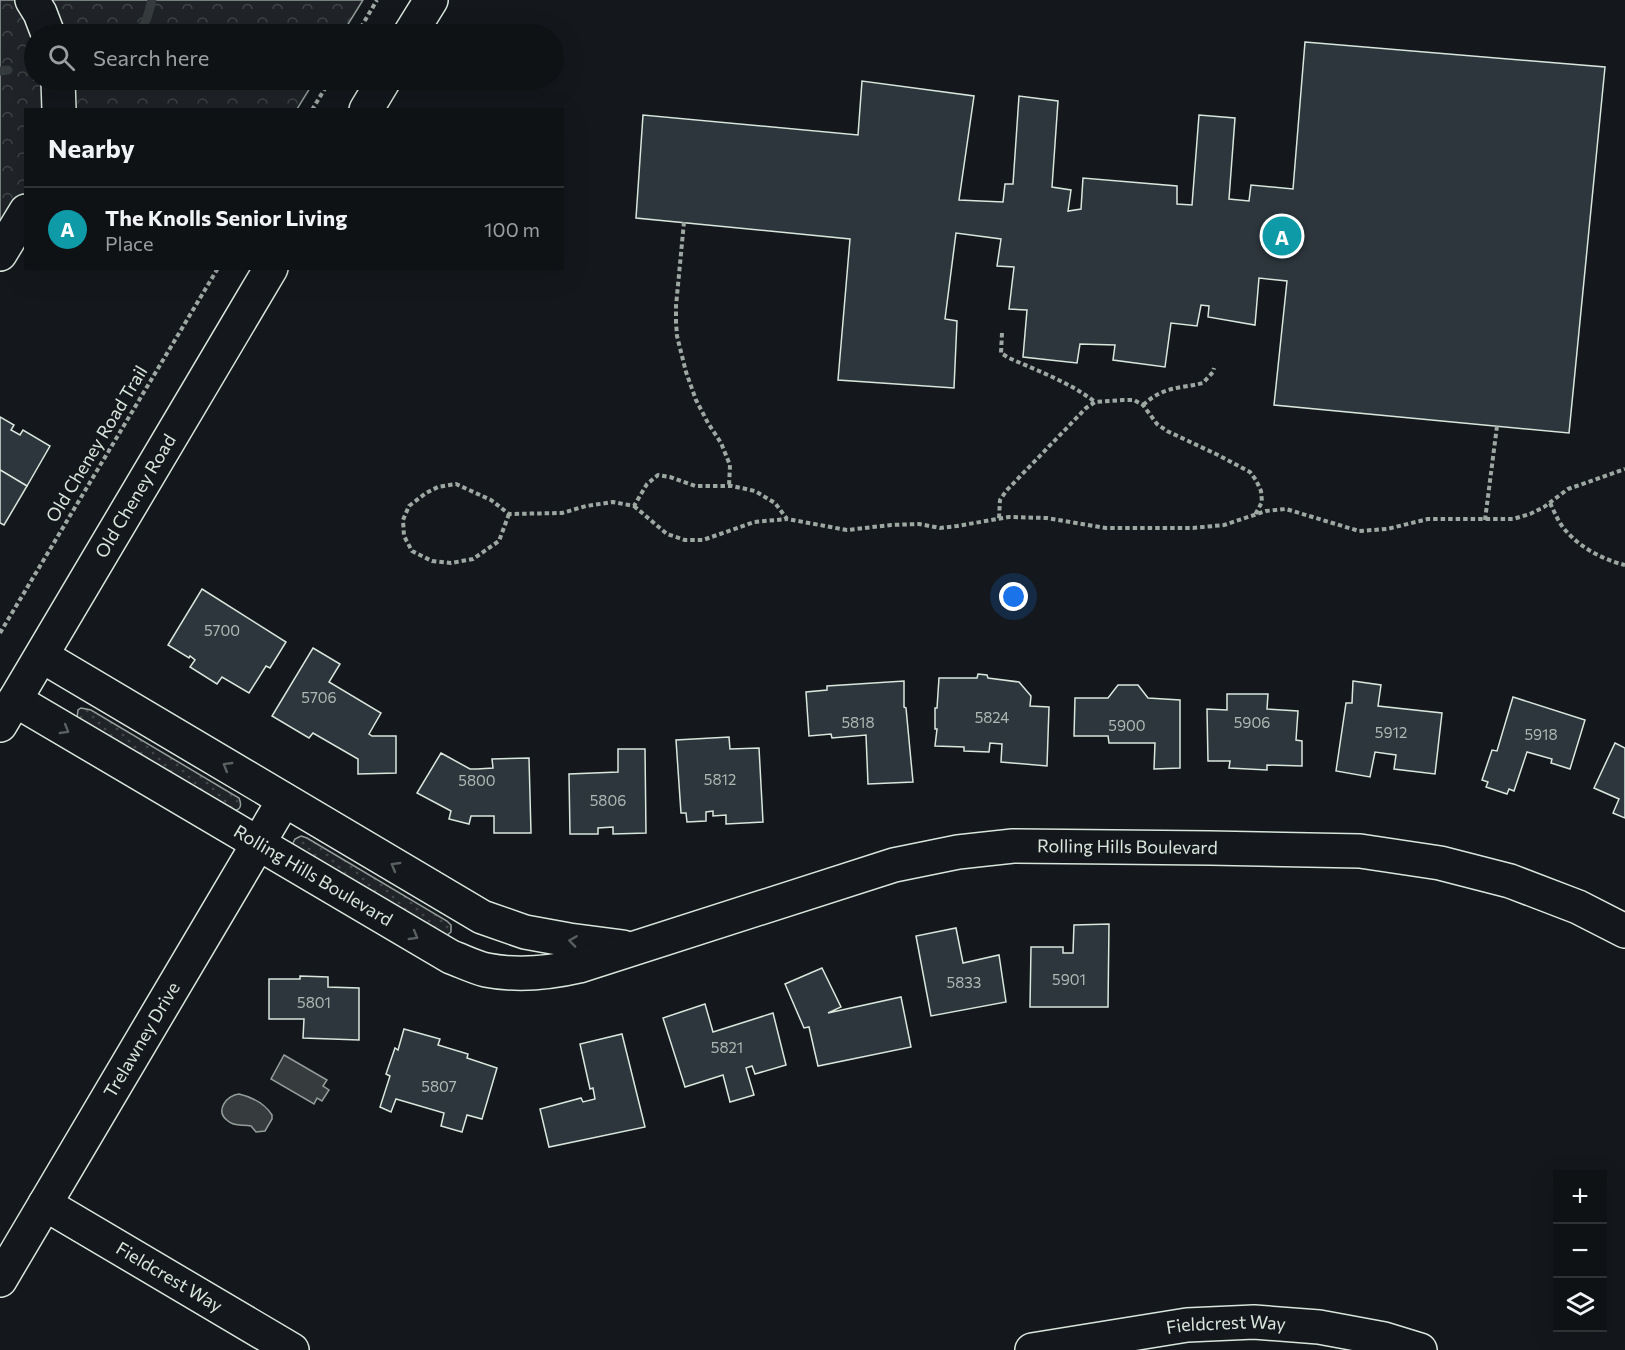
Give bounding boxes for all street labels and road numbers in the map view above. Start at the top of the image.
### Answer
street label: Old Cheney Road Trail [42,362,152,526]
street label: Old Cheney Road [91,432,181,562]
street label: Rolling Hills Boulevard [230,819,397,930]
street label: Rolling Hills Boulevard [1037,834,1218,858]
street label: Trelawney Drive [98,978,184,1101]
street label: Fieldcrest Way [112,1236,227,1316]
street label: Fieldcrest Way [1164,1310,1287,1338]

